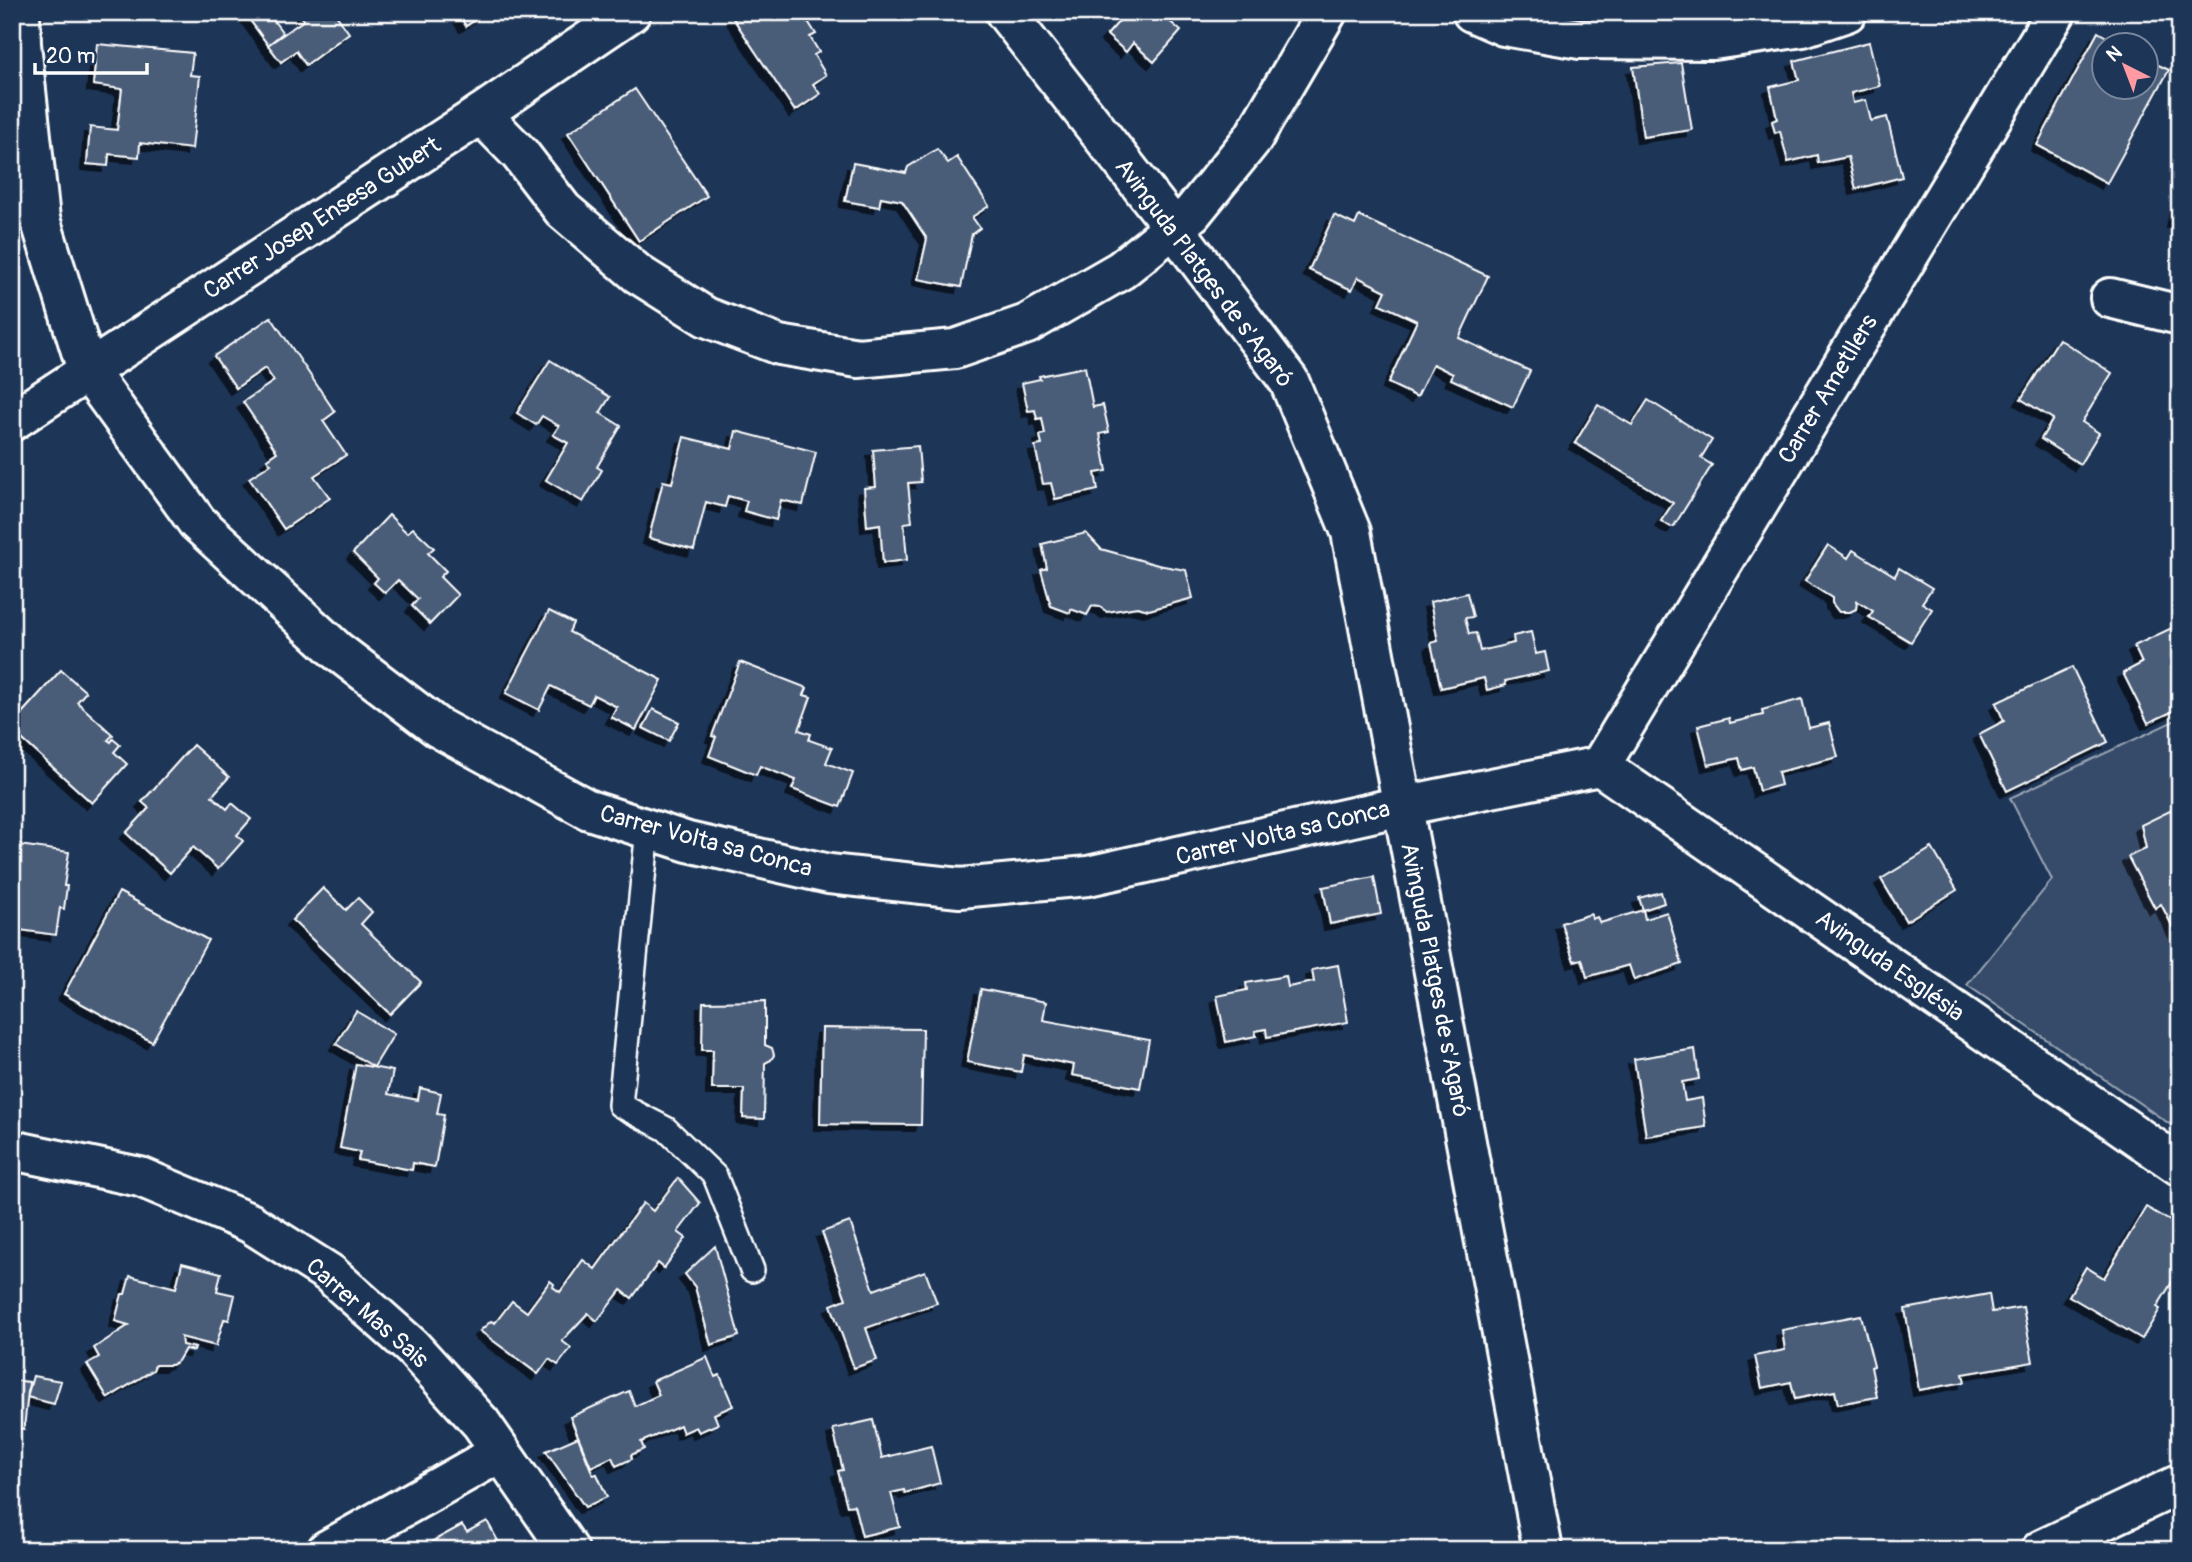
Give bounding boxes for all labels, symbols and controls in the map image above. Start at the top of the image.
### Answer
scale bar [35,32,147,76]
north arrow [2090,32,2160,102]
text: N [2101,41,2127,67]
text: 20 m [46,43,95,70]
street label: Carrer Josep Ensesa Gubert [198,130,446,306]
street label: Avinguda Platges de s'Agaró [1109,153,1299,393]
street label: Carrer Ametllers [1772,309,1884,469]
street label: Carrer Volta sa Conca [1173,794,1393,872]
street label: Carrer Volta sa Conca [597,799,815,883]
street label: Avinguda Platges de s'Agaró [1394,840,1476,1120]
street label: Avinguda Església [1810,904,1970,1028]
street label: Carrer Mas Sais [300,1252,434,1374]

